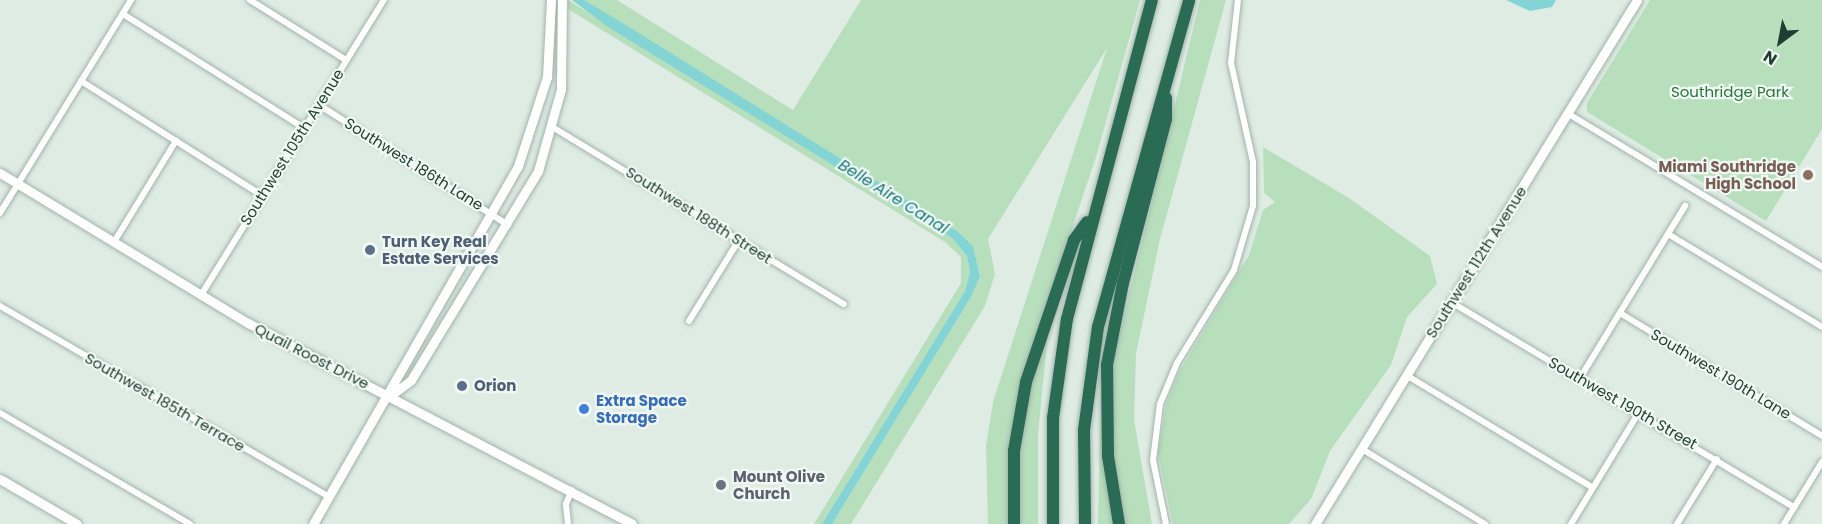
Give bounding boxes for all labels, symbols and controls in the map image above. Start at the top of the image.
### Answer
north arrow [1750,12,1810,72]
text: N [1759,45,1781,71]
street label: Southwest 105th Avenue [236,65,348,229]
park label: Southridge Park [1671,83,1789,101]
street label: Southwest 186th Lane [341,114,487,214]
water label: Belle Aire Canal [835,156,951,238]
place label: Miami Southridge High School [1659,157,1796,192]
street label: Southwest 188th Street [623,163,775,267]
marker: Miami Southridge High School [1801,168,1815,182]
street label: Southwest 112th Avenue [1422,183,1530,341]
place label: Turn Key Real Estate Services [382,232,499,267]
marker: Turn Key Real Estate Services [363,243,377,257]
street label: Quail Roost Drive [252,319,372,393]
street label: Southwest 190th Lane [1648,325,1794,423]
street label: Southwest 185th Terrace [82,349,248,455]
street label: Southwest 190th Street [1545,353,1701,453]
place label: Orion [474,377,516,395]
marker: Orion [455,379,469,393]
place label: Extra Space Storage [596,391,687,426]
marker: Extra Space Storage [577,402,591,416]
place label: Mount Olive Church [733,467,825,502]
marker: Mount Olive Church [714,478,728,492]

